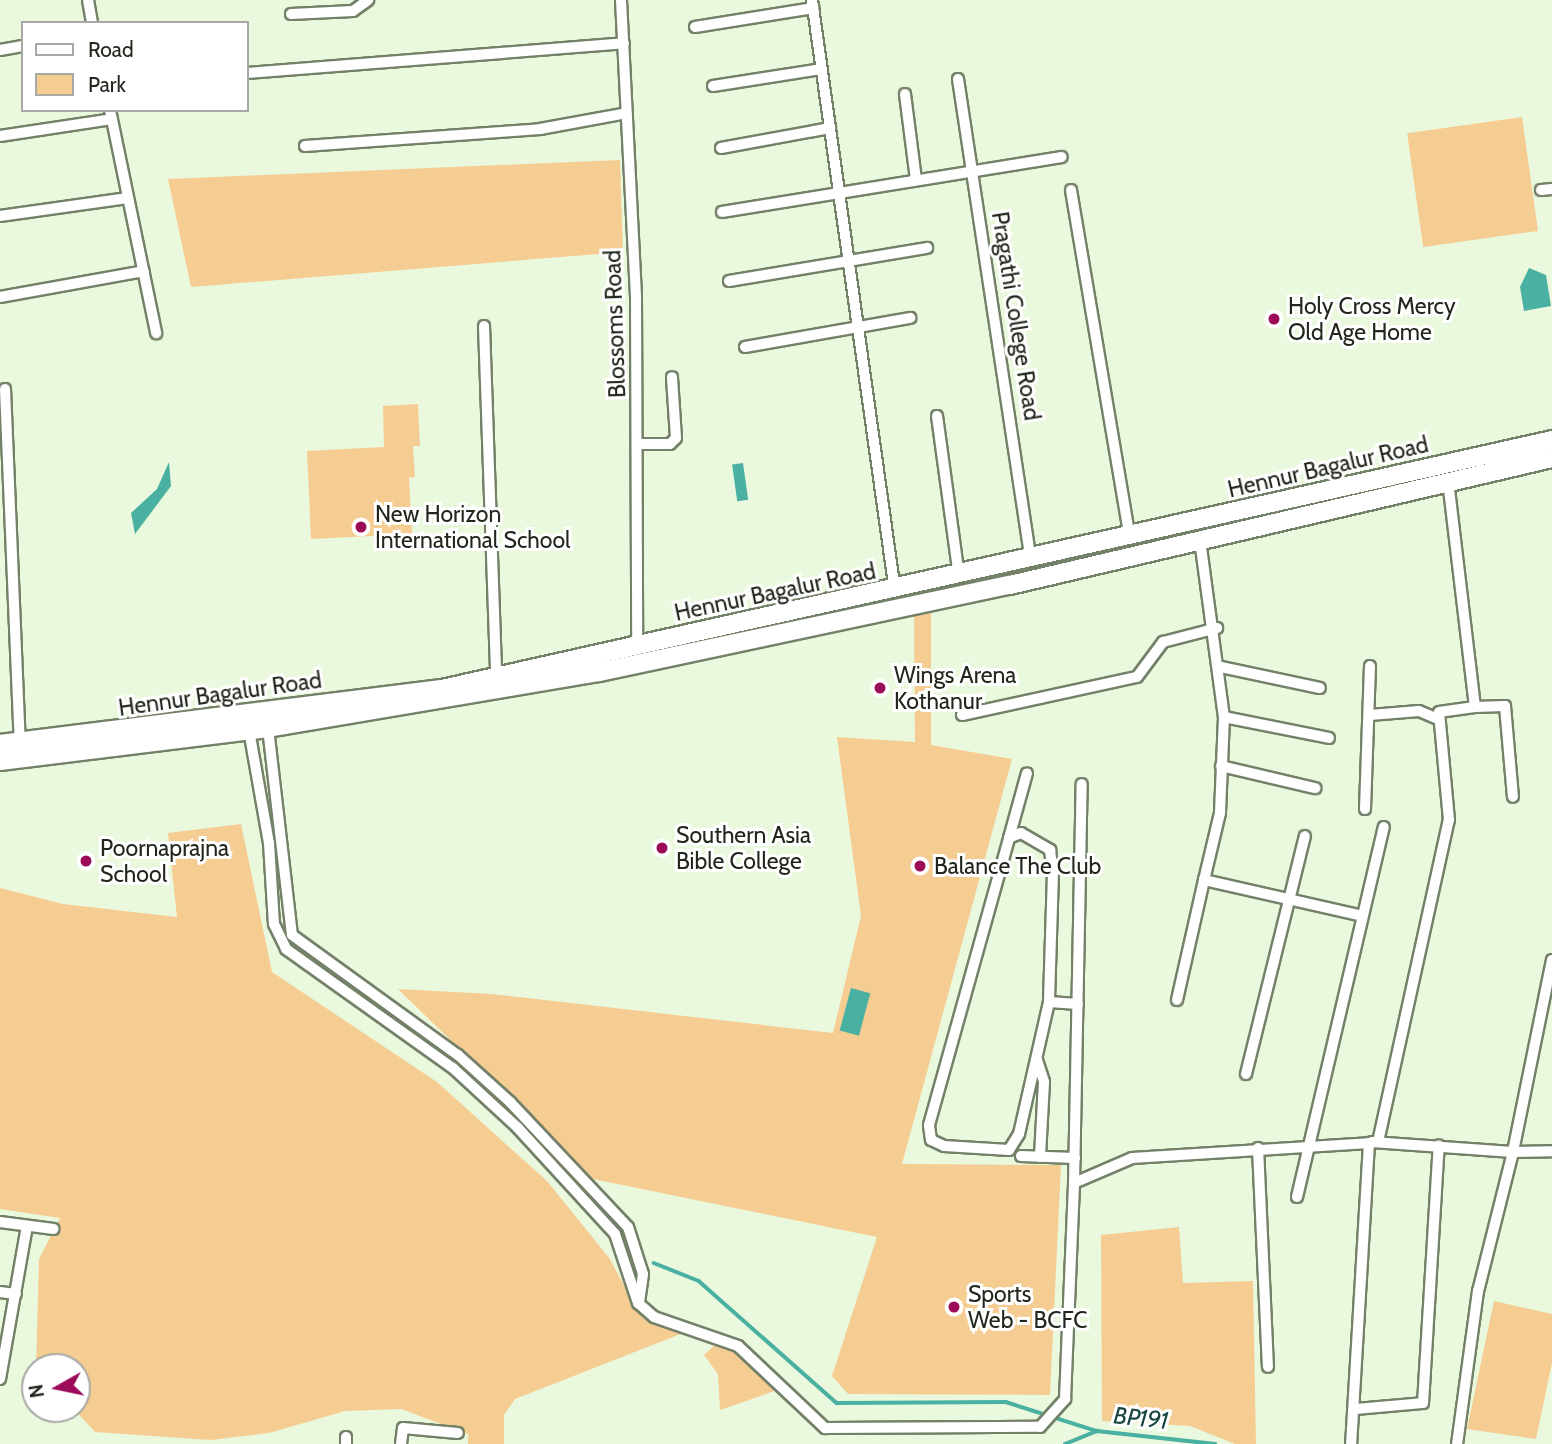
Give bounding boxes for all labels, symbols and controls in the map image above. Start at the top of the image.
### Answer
legend [21,21,248,112]
text: Road [88,37,134,62]
text: Park [88,72,126,97]
street label: Pragathi College Road [986,210,1046,422]
street label: Blossoms Road [599,250,631,398]
place label: Holy Cross Mercy Old Age Home [1288,292,1456,346]
marker: Holy Cross Mercy Old Age Home [1266,311,1282,327]
street label: Hennur Bagalur Road [1225,430,1431,504]
place label: New Horizon International School [375,500,571,554]
marker: New Horizon International School [353,519,369,535]
street label: Hennur Bagalur Road [672,557,878,627]
place label: Wings Arena Kothanur [894,661,1016,715]
street label: Hennur Bagalur Road [117,666,323,722]
marker: Wings Arena Kothanur [872,680,888,696]
place label: Southern Asia Bible College [676,821,811,875]
place label: Poornaprajna School [100,834,229,888]
marker: Southern Asia Bible College [654,840,670,856]
place label: Balance The Club [934,852,1101,880]
marker: Poornaprajna School [78,853,94,869]
marker: Balance The Club [912,858,928,874]
place label: Sports Web - BCFC [968,1280,1087,1334]
marker: Sports Web - BCFC [946,1299,962,1315]
north arrow [21,1353,91,1423]
text: N [24,1383,49,1399]
water label: BP191 [1112,1401,1170,1435]

